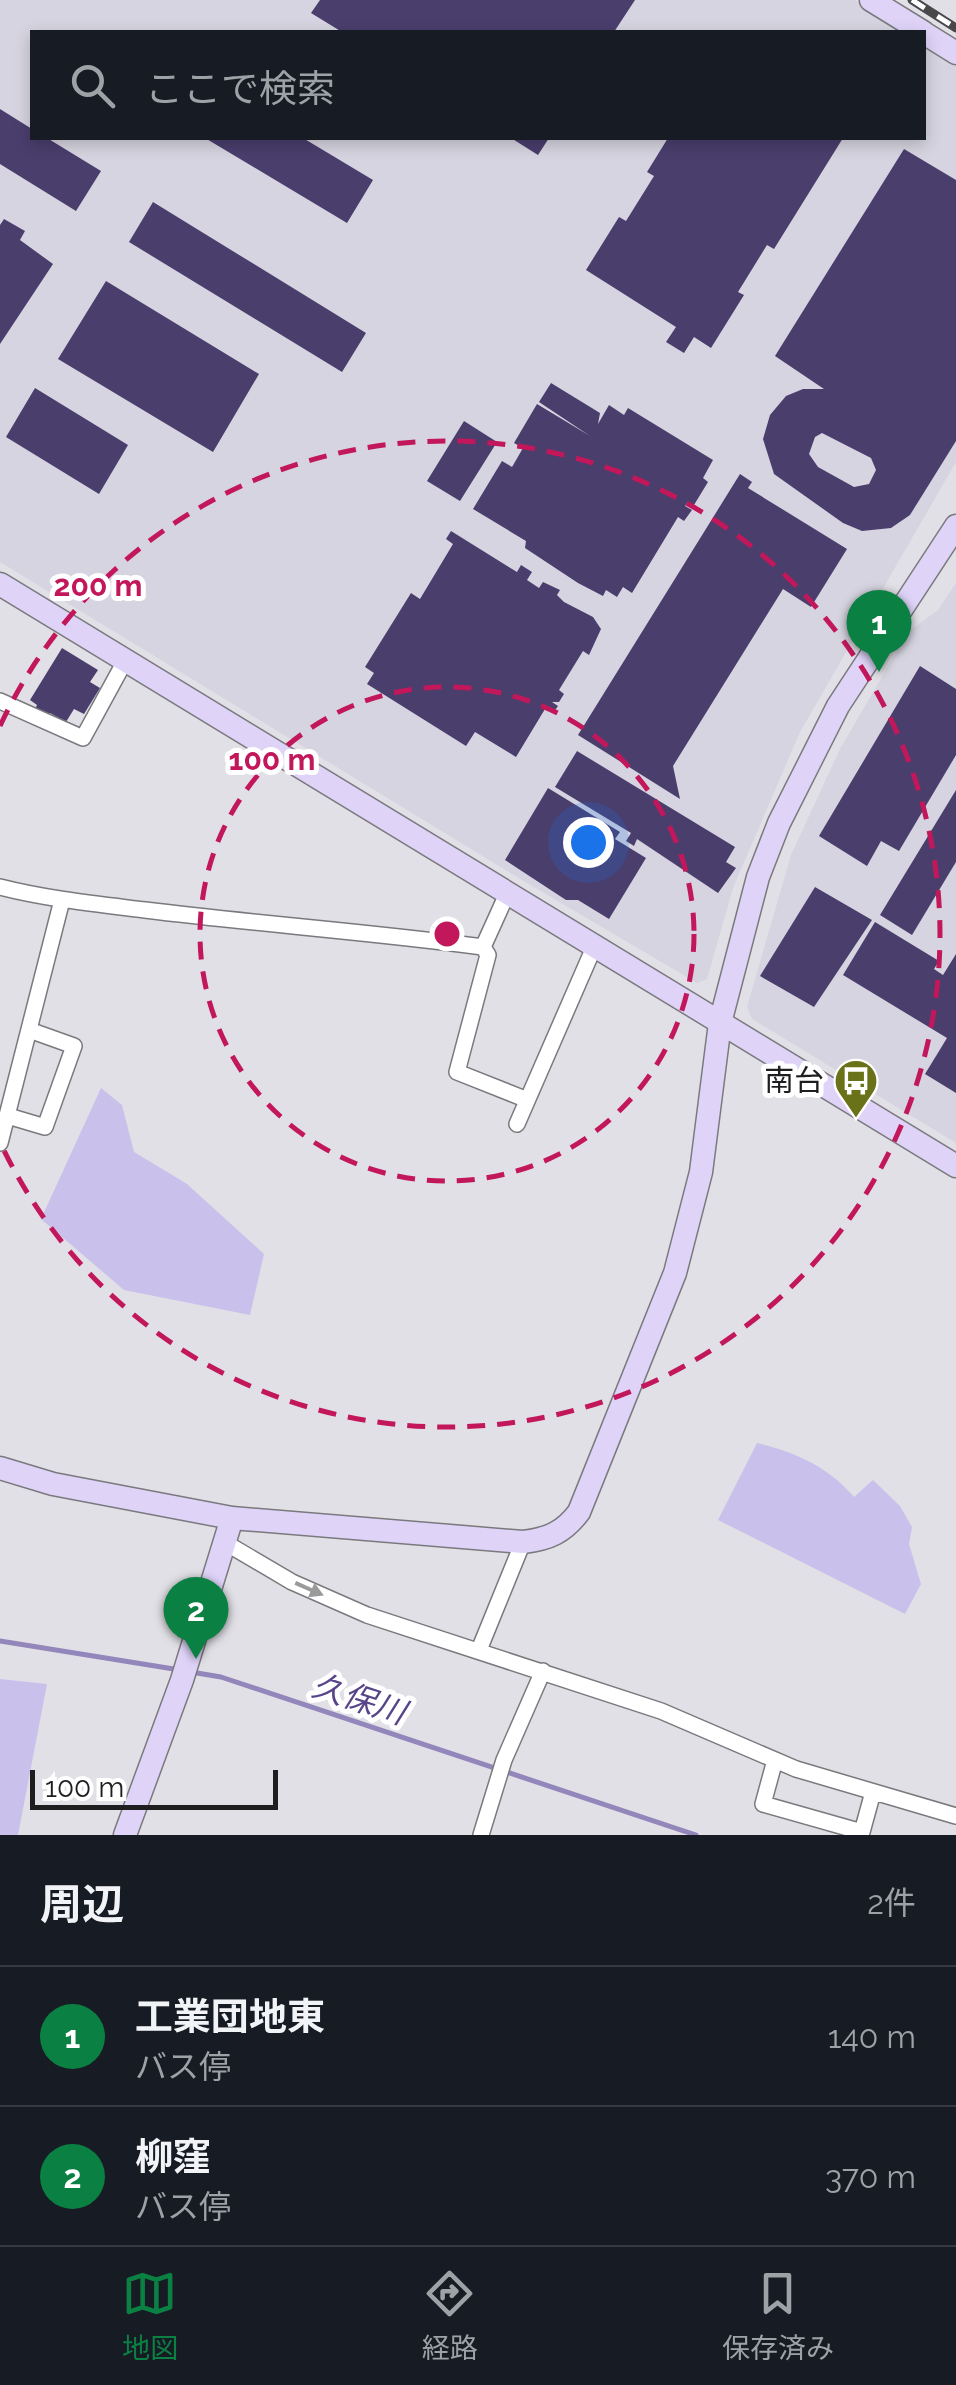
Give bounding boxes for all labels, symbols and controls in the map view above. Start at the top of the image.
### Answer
search box [30,30,926,140]
icon: search [65,58,120,113]
text: ここで検索 [145,66,335,111]
text: 200 m [54,568,142,603]
pin: 1 [846,590,912,672]
text: 100 m [229,742,315,777]
your location [563,817,614,868]
centre of rings [429,916,465,952]
bus stop icon: 南台 [833,1058,879,1119]
place label: 南台 [764,1063,824,1098]
pin: 2 [164,1576,228,1659]
one-way arrow [294,1581,324,1597]
water label: 久保川 [308,1666,413,1732]
scale bar [30,1765,278,1810]
text: 100 m [45,1771,124,1804]
text: 周辺 [40,1880,124,1929]
text: 2件 [867,1884,916,1921]
text: 工業団地東 [135,1994,325,2039]
text: 1 [65,2018,80,2055]
text: 140 m [828,2018,916,2055]
text: バス停 [135,2048,231,2085]
text: 柳窪 [135,2134,211,2179]
text: 2 [63,2158,82,2195]
text: 370 m [825,2158,916,2195]
text: バス停 [135,2188,231,2225]
tab: 地図 [122,2266,178,2366]
tab: 経路 [422,2266,478,2366]
tab: 保存済み [722,2266,834,2366]

